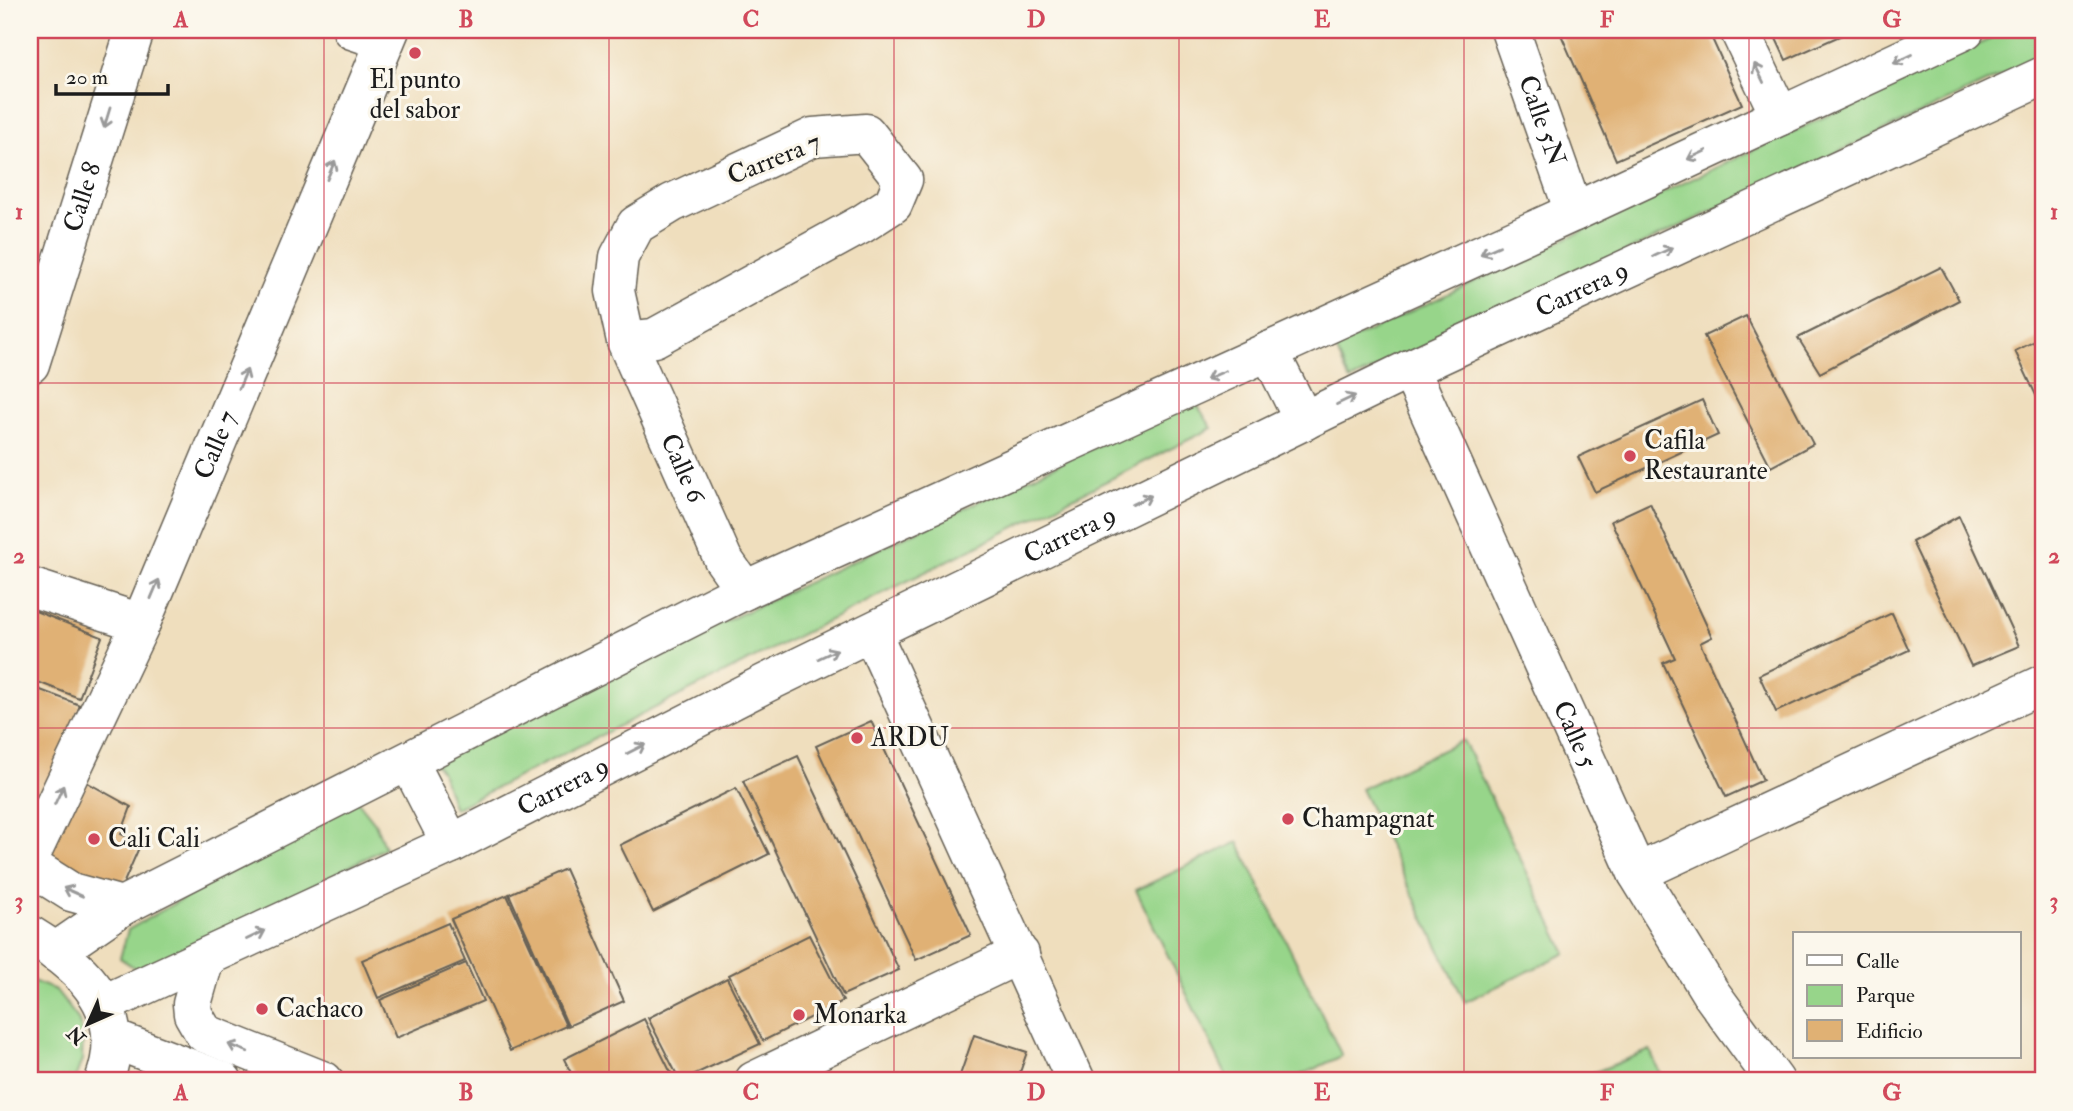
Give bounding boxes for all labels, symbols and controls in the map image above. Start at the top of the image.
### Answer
text: A [173,5,189,34]
text: B [458,5,474,34]
text: C [743,5,759,34]
text: D [1027,5,1045,34]
text: E [1314,5,1331,34]
text: F [1600,5,1615,34]
text: G [1882,5,1902,34]
marker: El punto del sabor [407,45,423,61]
scale bar [56,52,168,96]
one-way arrow [1893,52,1914,66]
one-way arrow [1752,63,1766,84]
text: 20 m [66,64,108,91]
place label: El punto del sabor [369,64,461,126]
street label: Calle 5N [1511,71,1573,171]
one-way arrow [100,107,113,129]
street label: Carrera 7 [723,126,825,192]
one-way arrow [1687,149,1708,162]
street label: Calle 8 [57,158,108,236]
one-way arrow [325,159,338,181]
text: 1 [15,197,23,226]
text: 1 [2050,197,2058,226]
one-way arrow [1480,244,1501,258]
one-way arrow [1652,245,1674,258]
street label: Carrera 9 [1530,254,1634,325]
one-way arrow [237,369,250,391]
one-way arrow [1206,369,1227,382]
one-way arrow [1335,393,1356,406]
street label: Calle 7 [187,406,244,484]
place label: Cafila Restaurante [1644,425,1768,487]
street label: Calle 6 [653,429,713,510]
marker: Cafila Restaurante [1622,448,1638,464]
one-way arrow [1131,493,1152,507]
street label: Carrera 9 [1018,499,1121,571]
text: 2 [13,541,25,570]
text: 2 [2048,541,2060,570]
one-way arrow [150,579,163,601]
one-way arrow [817,647,838,660]
street label: Calle 5 [1546,696,1604,774]
place label: ARDU [870,722,949,754]
marker: ARDU [849,730,865,746]
one-way arrow [625,742,646,756]
street label: Carrera 9 [512,750,614,823]
one-way arrow [53,785,66,807]
place label: Champagnat [1302,803,1435,836]
marker: Champagnat [1280,811,1296,827]
place label: Cali Cali [108,823,200,855]
marker: Cali Cali [86,831,102,847]
one-way arrow [63,885,84,898]
text: 3 [15,886,23,915]
text: 3 [2050,886,2058,915]
one-way arrow [245,928,266,941]
legend [1793,932,2021,1058]
text: Calle [1856,948,1900,975]
text: Parque [1856,982,1915,1009]
north arrow [52,988,122,1058]
place label: Cachaco [276,993,363,1025]
place label: Monarka [813,999,907,1031]
marker: Cachaco [254,1001,270,1017]
marker: Monarka [791,1007,807,1023]
text: Edificio [1856,1018,1923,1045]
text: N [61,1020,92,1051]
one-way arrow [227,1041,249,1054]
text: A [173,1078,189,1107]
text: B [458,1078,474,1107]
text: C [743,1078,759,1107]
text: D [1027,1078,1045,1107]
text: E [1314,1078,1331,1107]
text: F [1600,1078,1615,1107]
text: G [1882,1078,1902,1107]

